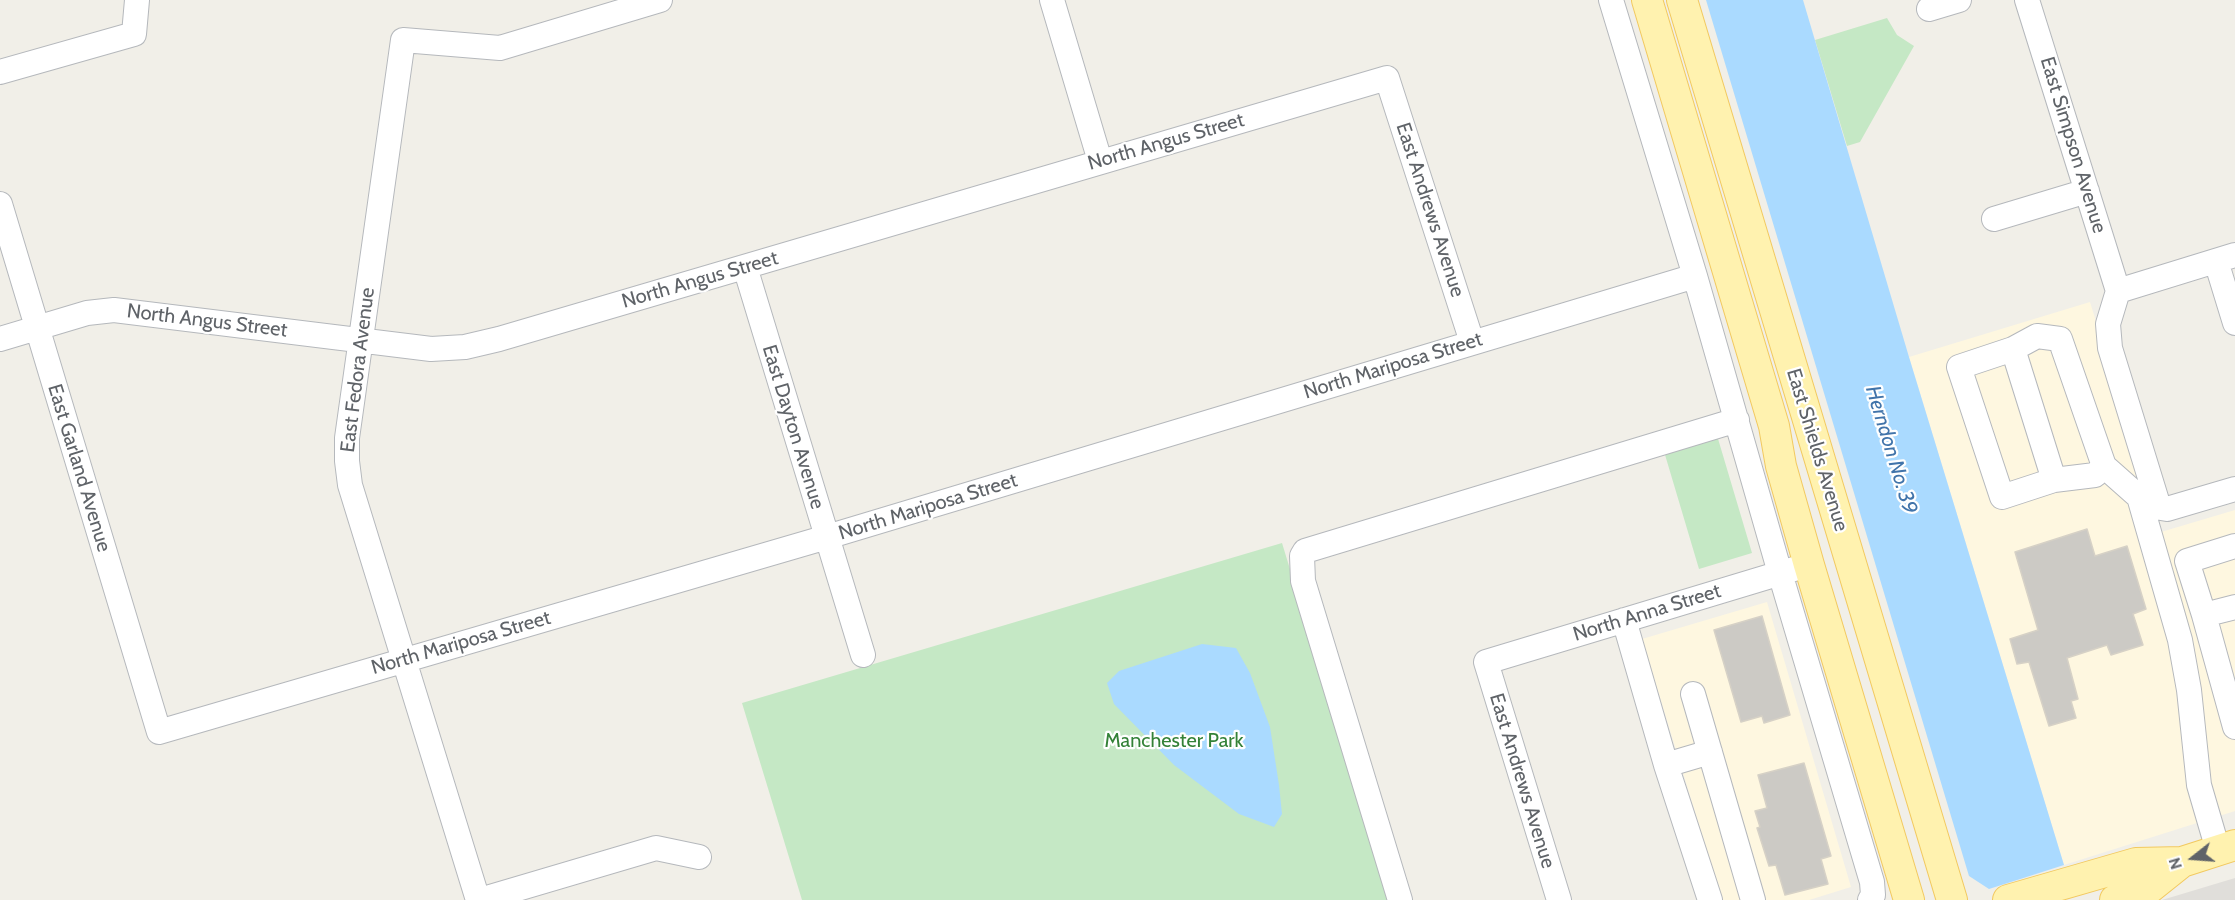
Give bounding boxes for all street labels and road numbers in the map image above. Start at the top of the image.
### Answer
street label: East Simpson Avenue [2035,54,2111,236]
street label: North Angus Street [1085,108,1247,176]
street label: East Andrews Avenue [1390,120,1470,300]
street label: North Angus Street [619,246,781,314]
street label: East Fedora Avenue [336,286,380,454]
street label: North Angus Street [125,299,289,343]
street label: North Mariposa Street [1301,327,1485,405]
street label: East Dayton Avenue [757,342,829,512]
street label: East Shields Avenue [1781,366,1853,534]
street label: East Garland Avenue [42,381,116,555]
street label: North Mariposa Street [836,468,1020,546]
street label: North Anna Street [1570,579,1724,647]
street label: North Mariposa Street [369,606,553,680]
street label: East Andrews Avenue [1484,691,1560,871]

